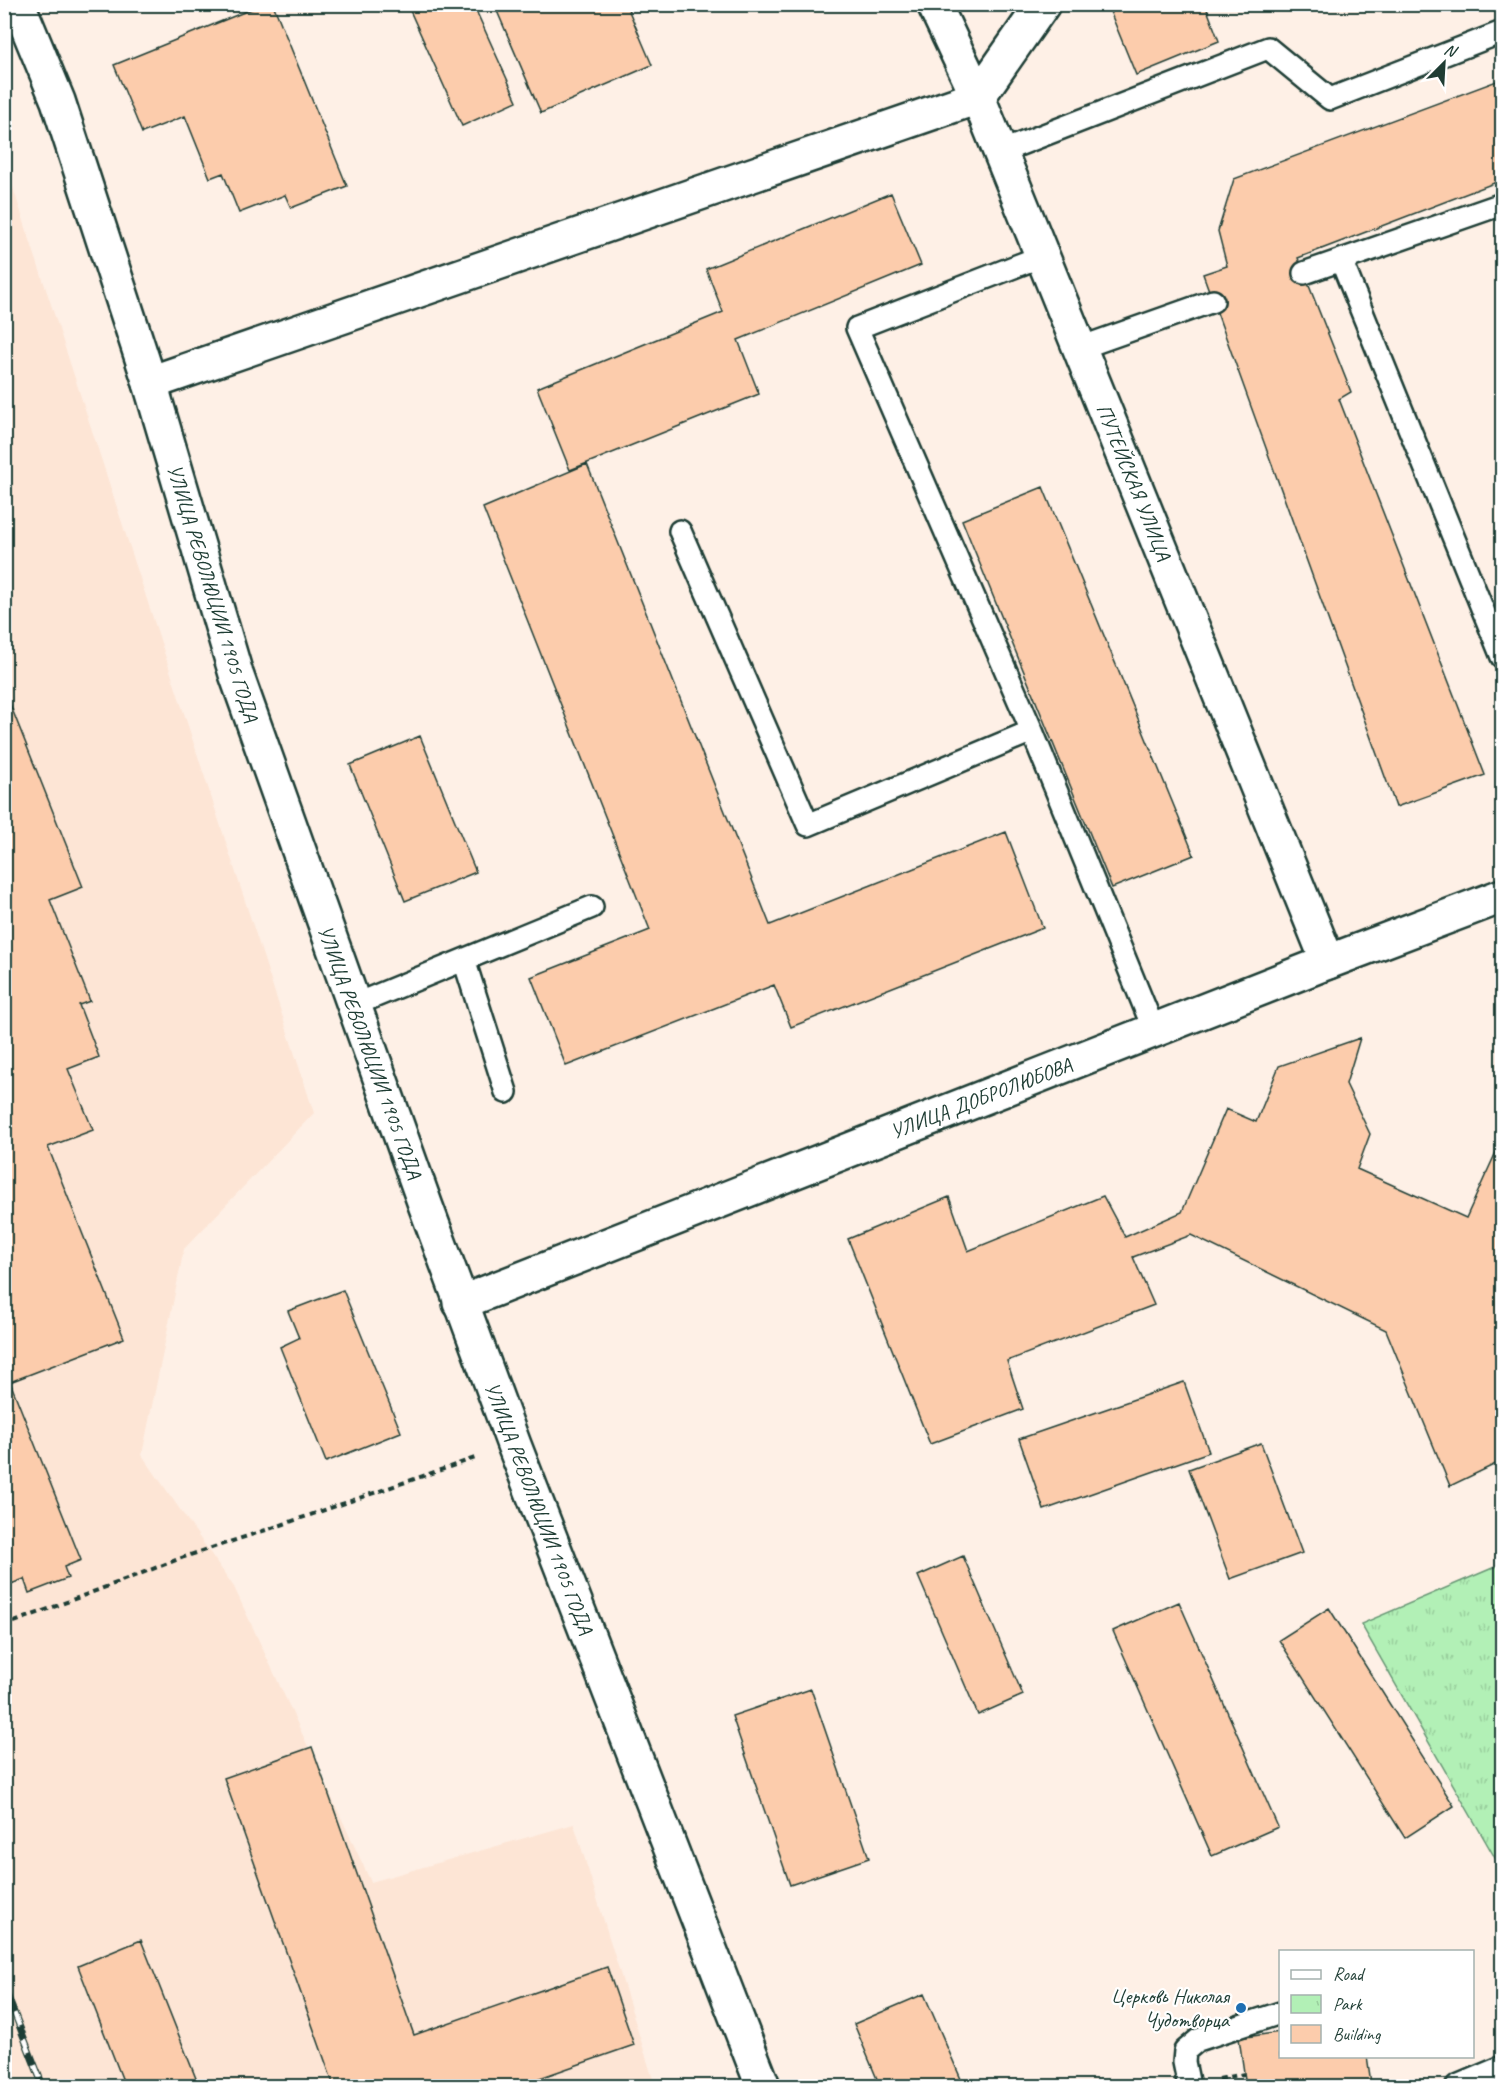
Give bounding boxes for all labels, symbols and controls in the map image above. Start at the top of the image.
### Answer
north arrow [1414,33,1474,93]
text: N [1441,39,1461,63]
street label: ПУТЕЙСКАЯ УЛИЦА [1091,400,1177,564]
street label: УЛИЦА РЕВОЛЮЦИИ 1905 ГОДА [161,461,265,725]
street label: УЛИЦА РЕВОЛЮЦИИ 1905 ГОДА [312,922,428,1183]
street label: УЛИЦА ДОБРОЛЮБОВА [887,1051,1076,1145]
street label: УЛИЦА РЕВОЛЮЦИИ 1905 ГОДА [479,1378,599,1638]
legend [1279,1950,1474,2058]
text: Road [1333,1963,1366,1985]
place label: Церковь Николая Чудотворца [1111,1983,1231,2033]
text: Park [1333,1993,1363,2015]
marker: Церковь Николая Чудотворца [1234,2001,1248,2015]
text: Building [1333,2023,1382,2045]

